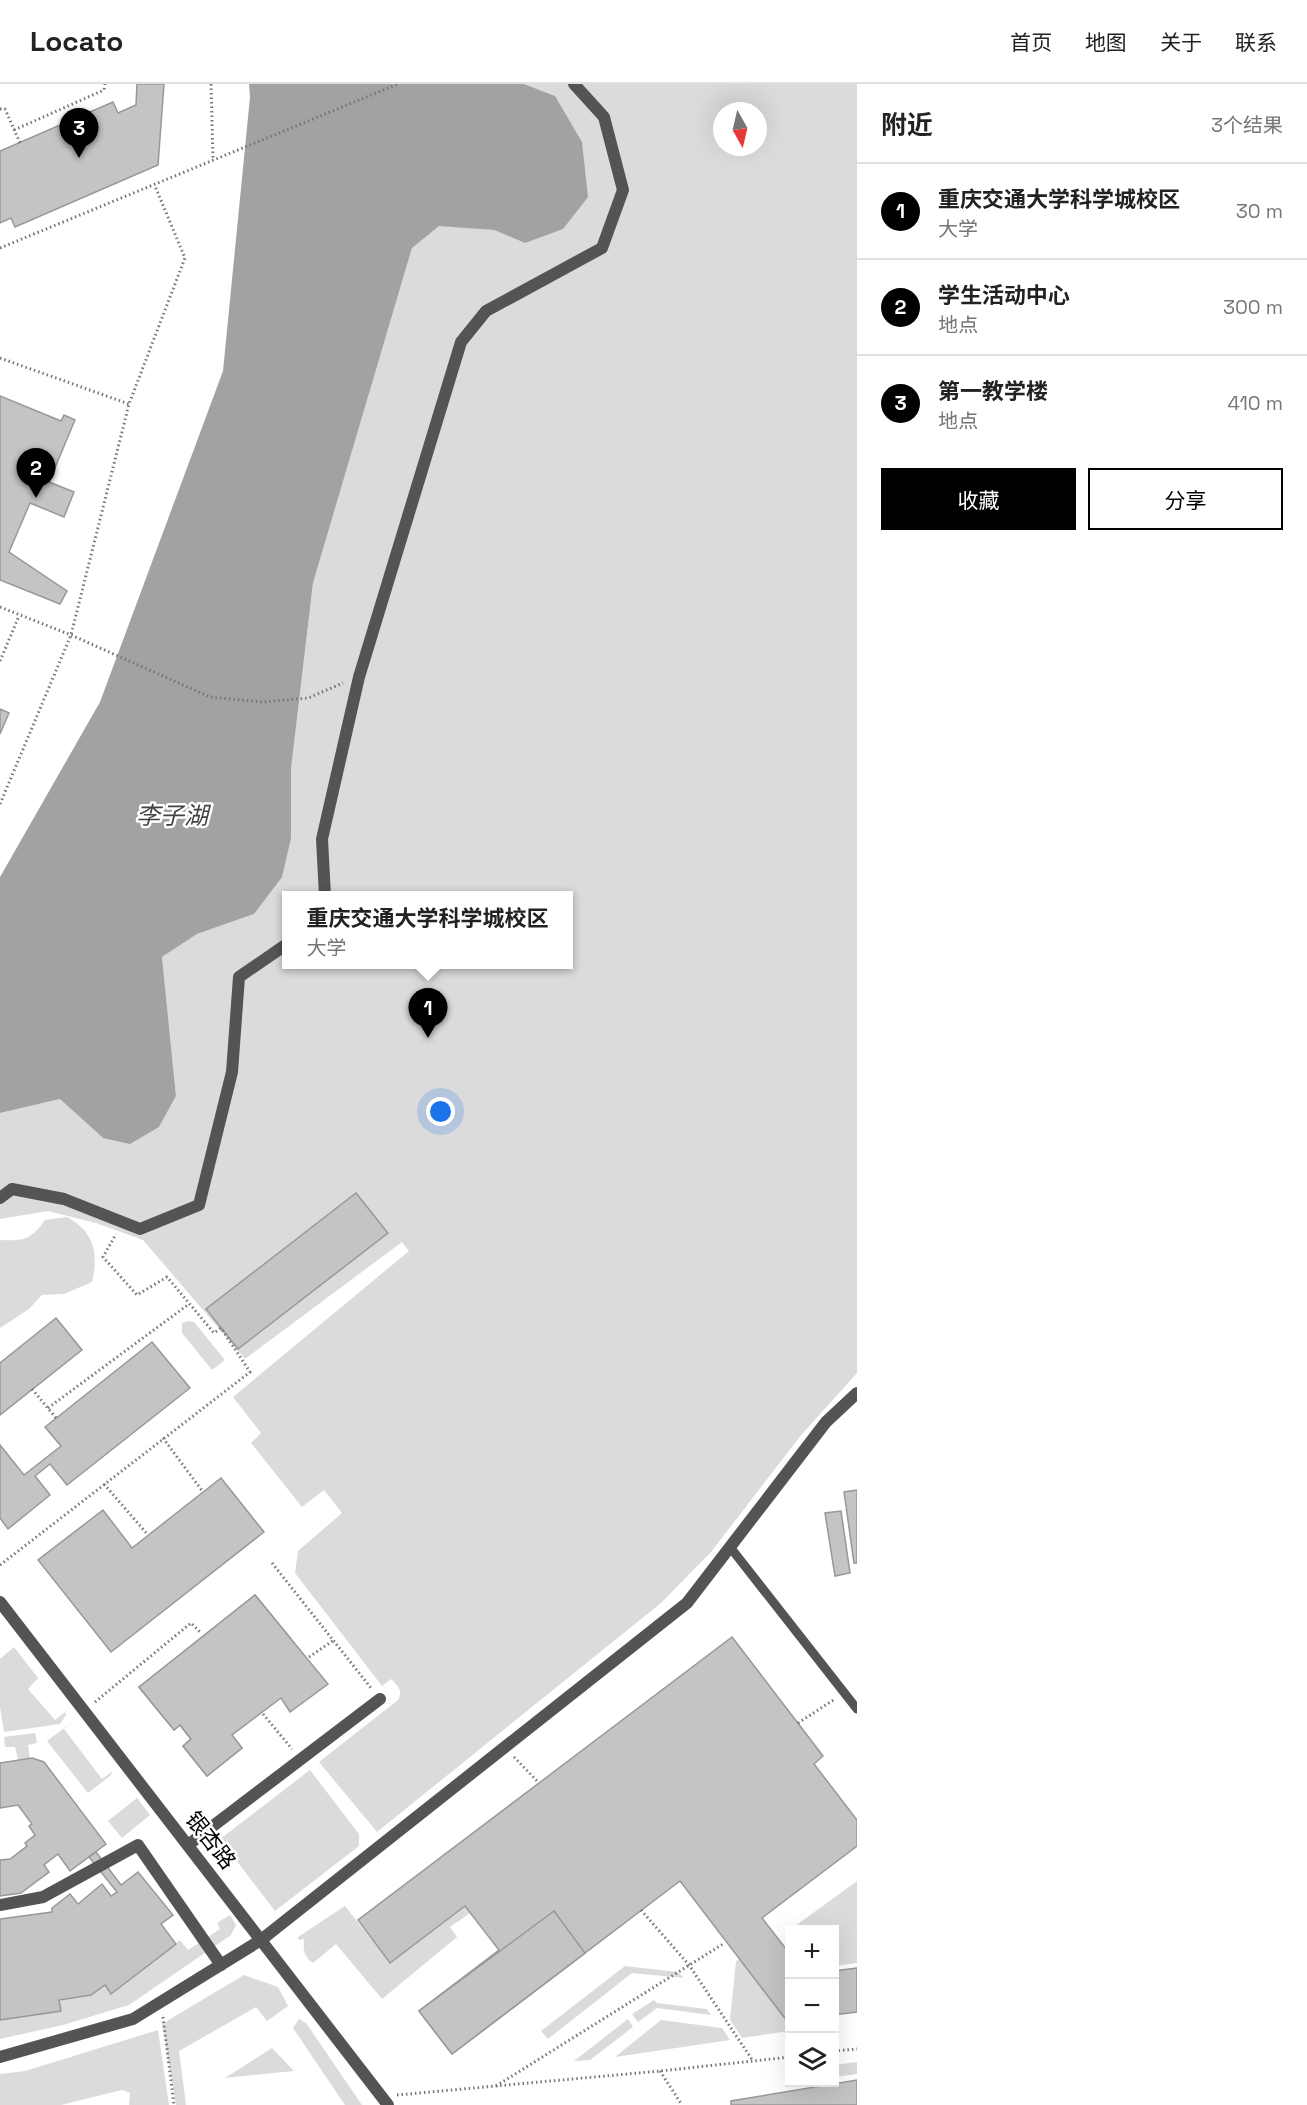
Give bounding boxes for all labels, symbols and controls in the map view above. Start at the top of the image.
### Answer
text: Locato [30,23,123,59]
text: 首页 [1010,29,1052,56]
text: 地图 [1085,29,1127,56]
text: 关于 [1160,29,1202,56]
text: 联系 [1235,29,1277,56]
north arrow [713,102,767,156]
text: 附近 [881,108,933,142]
pin: 3 [60,109,98,158]
text: 3个结果 [1211,112,1283,138]
text: 重庆交通大学科学城校区 [938,185,1180,213]
text: 1 [896,198,905,224]
text: 30 m [1236,198,1283,224]
text: 大学 [938,216,978,242]
text: 学生活动中心 [938,281,1070,309]
text: 2 [895,294,906,320]
text: 300 m [1223,294,1283,320]
text: 地点 [938,312,978,338]
text: 第一教学楼 [938,377,1048,405]
text: 3 [894,390,907,416]
text: 410 m [1227,390,1283,416]
text: 地点 [938,408,978,434]
pin: 2 [16,448,56,498]
button: 收藏 [881,468,1076,530]
button: 分享 [1088,468,1283,530]
water label: 李子湖 [136,800,212,831]
popup [282,891,573,969]
text: 重庆交通大学科学城校区 [306,904,549,932]
text: 大学 [306,935,346,961]
pin: 1 [408,988,448,1038]
your location [426,1097,455,1126]
street label: 银杏路 [180,1805,242,1875]
map controls [785,1925,839,2087]
button: + [785,1925,839,1979]
button: − [785,1979,839,2033]
button: layers [785,2033,839,2087]

